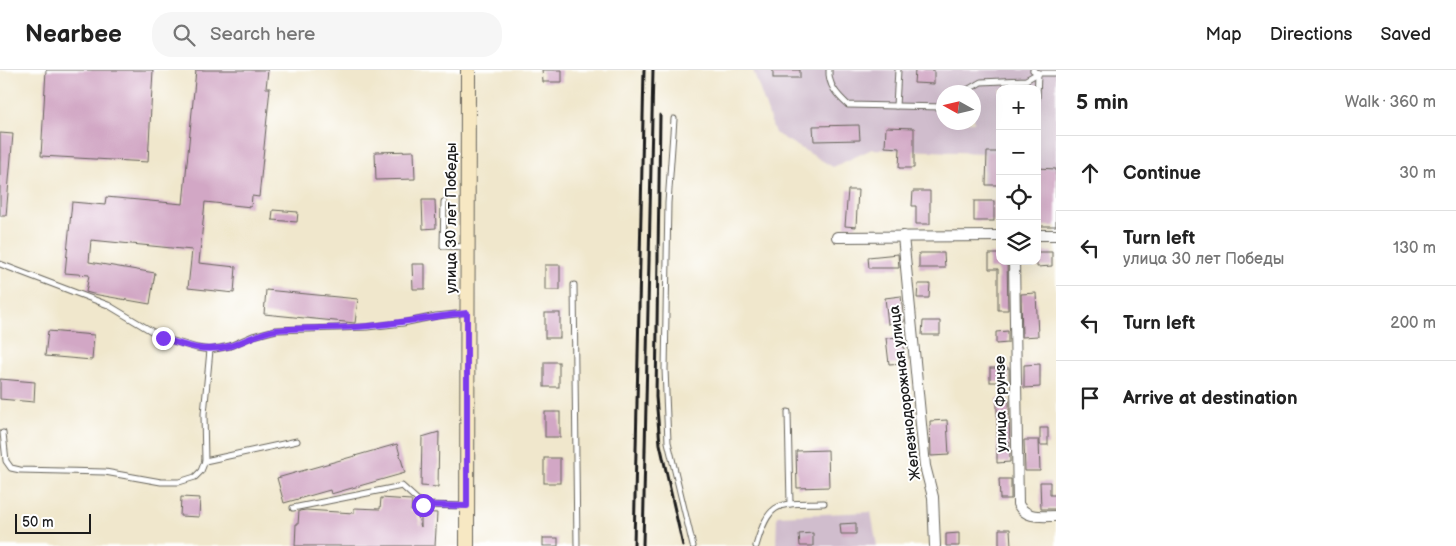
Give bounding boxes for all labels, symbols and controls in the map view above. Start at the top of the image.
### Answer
search box [152,12,502,57]
text: Nearbee [25,20,122,49]
icon: search [170,21,198,49]
text: Search here [210,23,315,46]
text: Map [1206,24,1242,45]
text: Directions [1270,24,1352,45]
text: Saved [1380,24,1431,45]
north arrow [936,85,981,130]
map controls [996,85,1041,265]
button: + [996,85,1041,130]
text: 5 min [1076,90,1129,115]
text: Walk · 360 m [1345,93,1436,112]
button: − [996,130,1041,175]
street label: улица 30 лет Победы [442,142,461,294]
icon: ahead [1076,159,1104,187]
text: Continue [1123,162,1201,185]
text: 30 m [1399,164,1436,183]
button: locate [996,175,1041,220]
button: layers [996,220,1041,265]
text: Turn left [1123,227,1195,250]
icon: left [1076,234,1104,262]
text: 130 m [1393,239,1436,258]
text: улица 30 лет Победы [1123,250,1284,269]
street label: Железнодорожная улица [885,304,925,482]
icon: left [1076,309,1104,337]
text: Turn left [1123,312,1195,335]
text: 200 m [1390,314,1436,333]
route end [152,327,175,350]
street label: улица Фрунзе [991,356,1011,452]
icon: arrive [1076,384,1104,412]
text: Arrive at destination [1123,387,1298,410]
route start [412,494,435,517]
scale bar [15,511,91,534]
text: 50 m [22,514,54,531]

